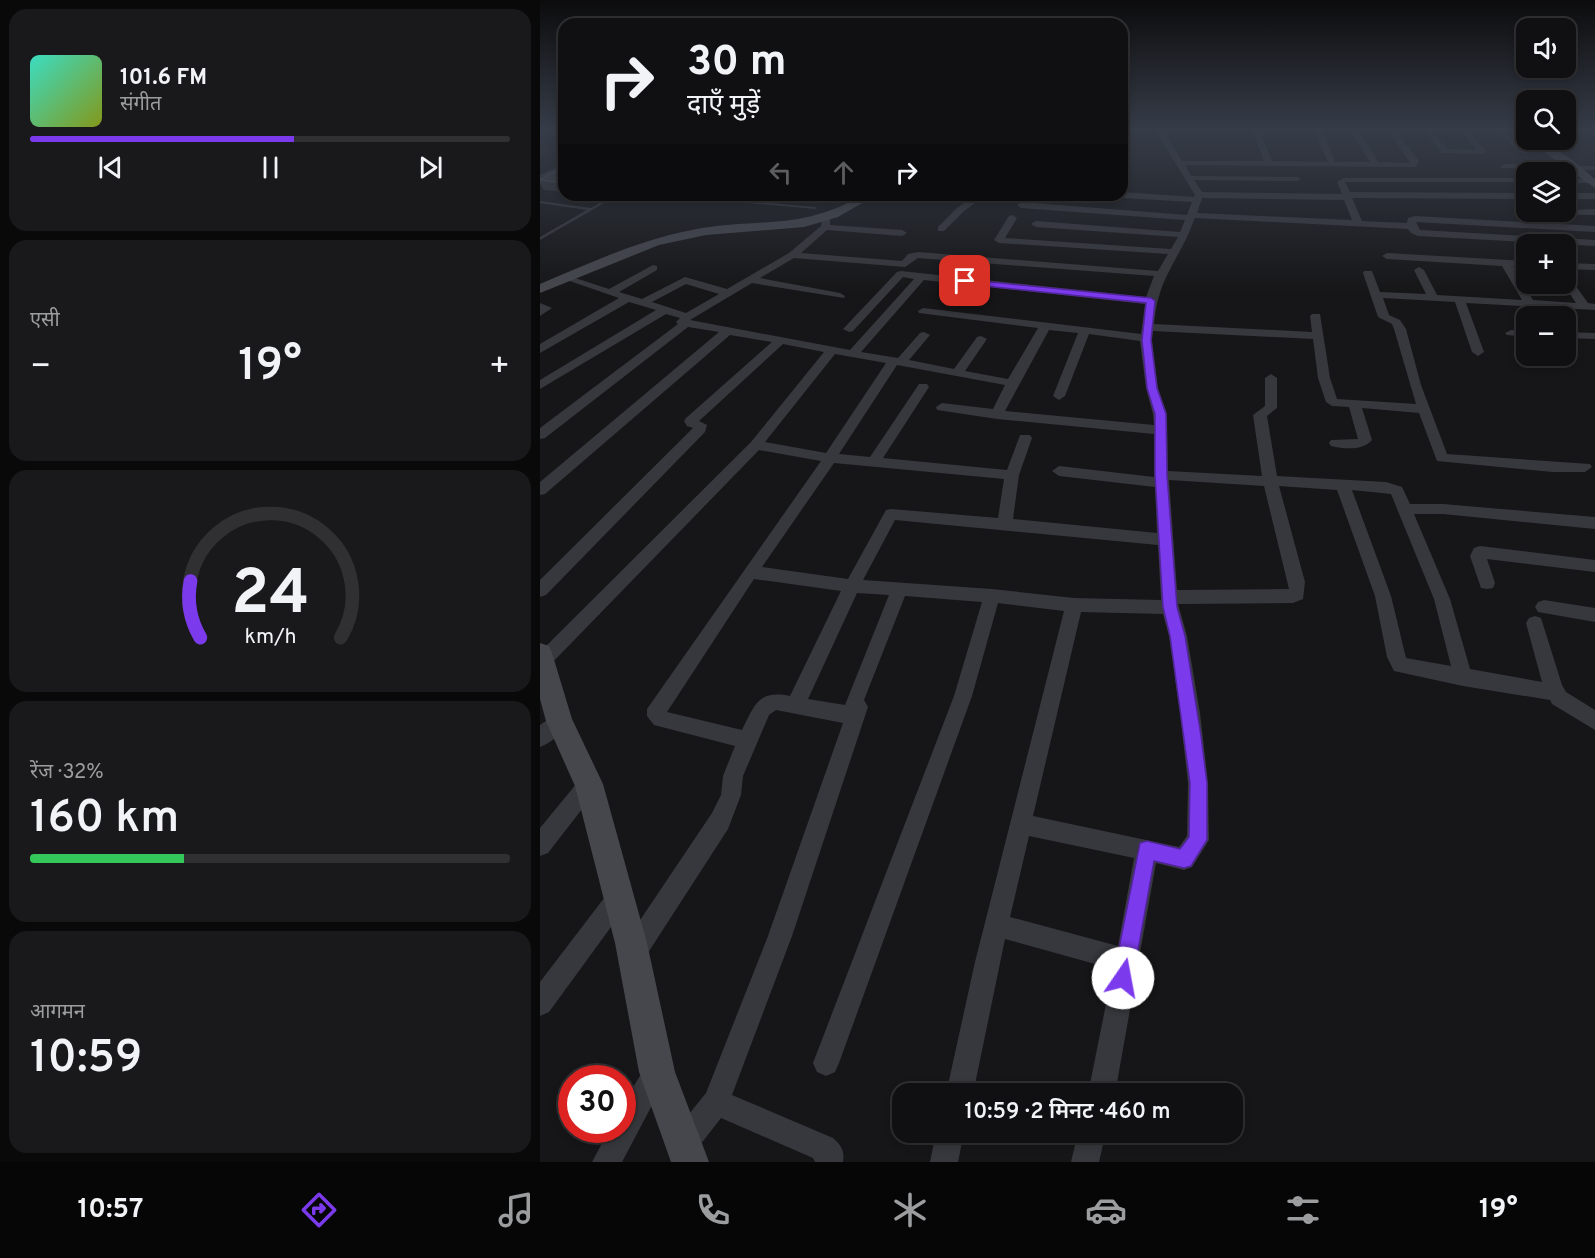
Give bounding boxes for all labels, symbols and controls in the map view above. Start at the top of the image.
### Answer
map controls [1516,18,1576,366]
button: sound [1516,18,1576,78]
text: 30 m [687,37,786,90]
icon: right [588,42,666,120]
text: 101.6 FM [120,65,207,92]
text: दाएँ मुड़ें [687,89,760,123]
button: search [1516,90,1576,150]
text: संगीत [120,92,161,118]
icon: previous [94,151,127,184]
icon: pause [254,151,287,184]
icon: next [414,151,447,184]
icon: left [764,156,797,189]
icon: ahead [827,156,860,189]
icon: right [890,156,923,189]
button: layers [1516,162,1576,222]
button: + [1516,234,1576,294]
pin [939,255,990,306]
icon: arrive [948,264,981,297]
button: − [1516,306,1576,366]
text: एसी [30,308,60,334]
text: 19° [238,339,302,396]
text: − [30,347,51,389]
text: + [489,347,510,389]
text: 24 [231,557,309,636]
text: km/h [244,624,296,651]
text: रेंज · 32% [30,760,104,786]
text: 160 km [30,791,179,848]
position arrow [1091,946,1155,1010]
text: आगमन [30,1000,85,1026]
text: 10:59 [30,1031,143,1088]
speed limit sign: 30 [558,1065,636,1143]
text: 10:59 · 2 मिनट · 460 m [964,1099,1171,1126]
icon: directions [298,1189,340,1231]
icon: music [495,1189,537,1231]
icon: phone [692,1189,734,1231]
icon: climate [889,1189,931,1231]
icon: car [1085,1189,1127,1231]
icon: filters [1282,1189,1324,1231]
text: 10:57 [77,1193,144,1227]
text: 19° [1479,1193,1518,1227]

